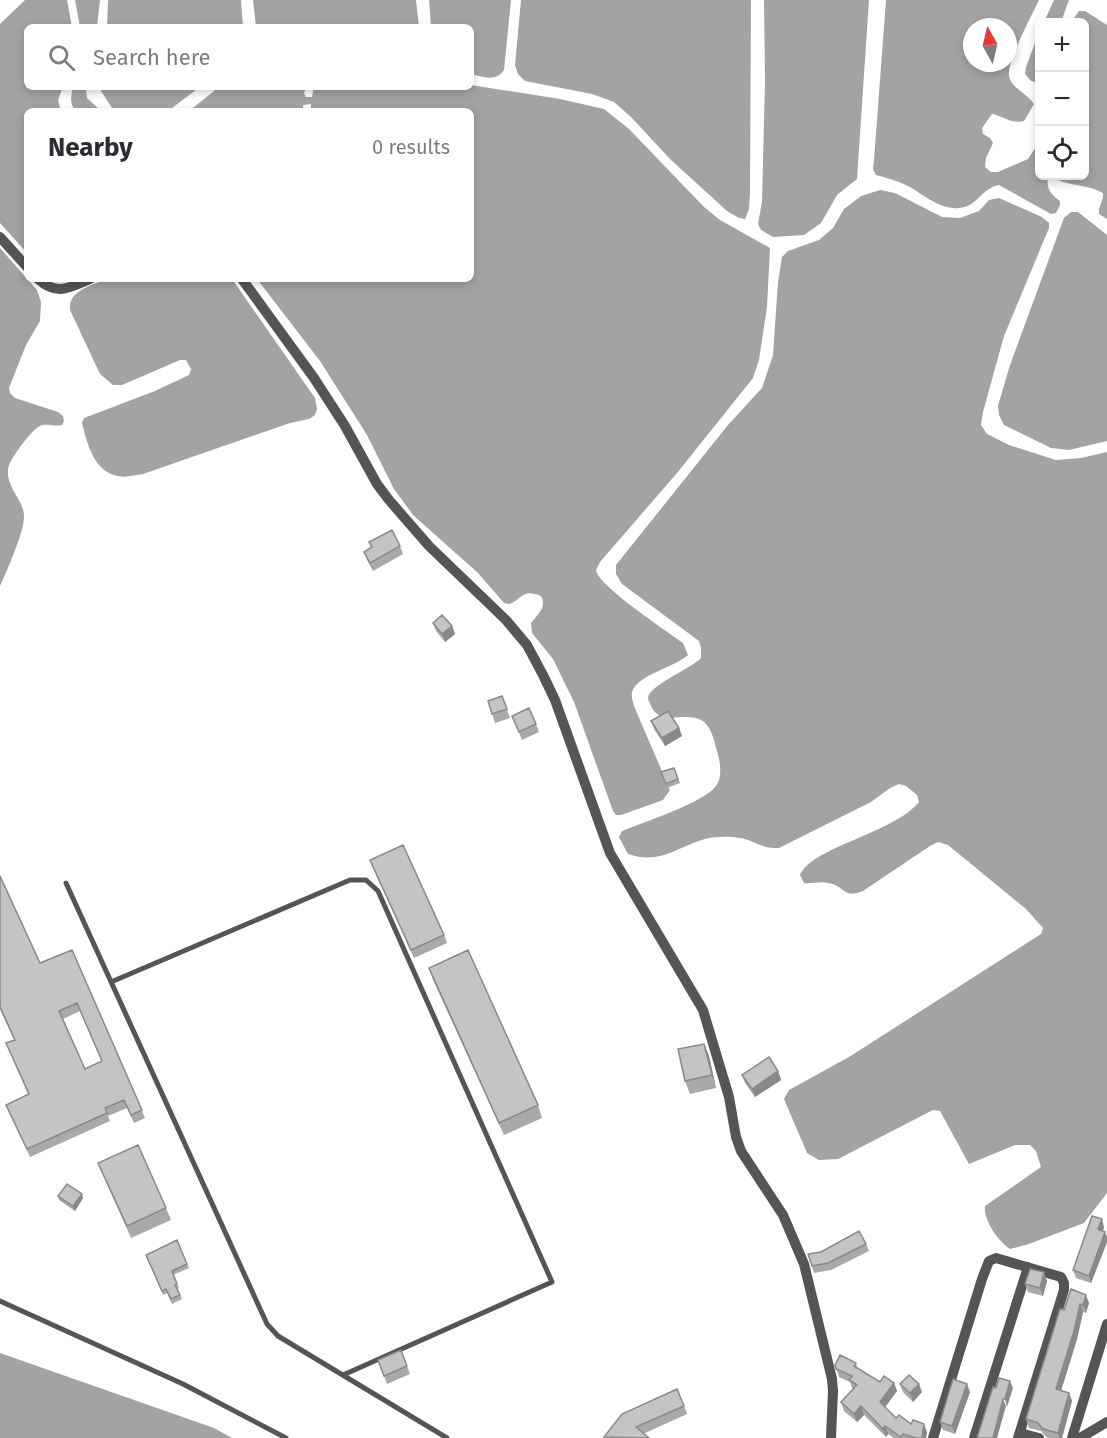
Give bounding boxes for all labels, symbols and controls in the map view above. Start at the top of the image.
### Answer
north arrow [963,18,1017,72]
map controls [1035,18,1089,180]
button: + [1035,18,1089,72]
search box [24,24,474,90]
icon: search [45,41,78,74]
text: Search here [93,44,211,71]
button: − [1035,72,1089,126]
button: locate [1035,126,1089,180]
text: Nearby [48,132,133,163]
text: 0 results [372,135,450,159]

